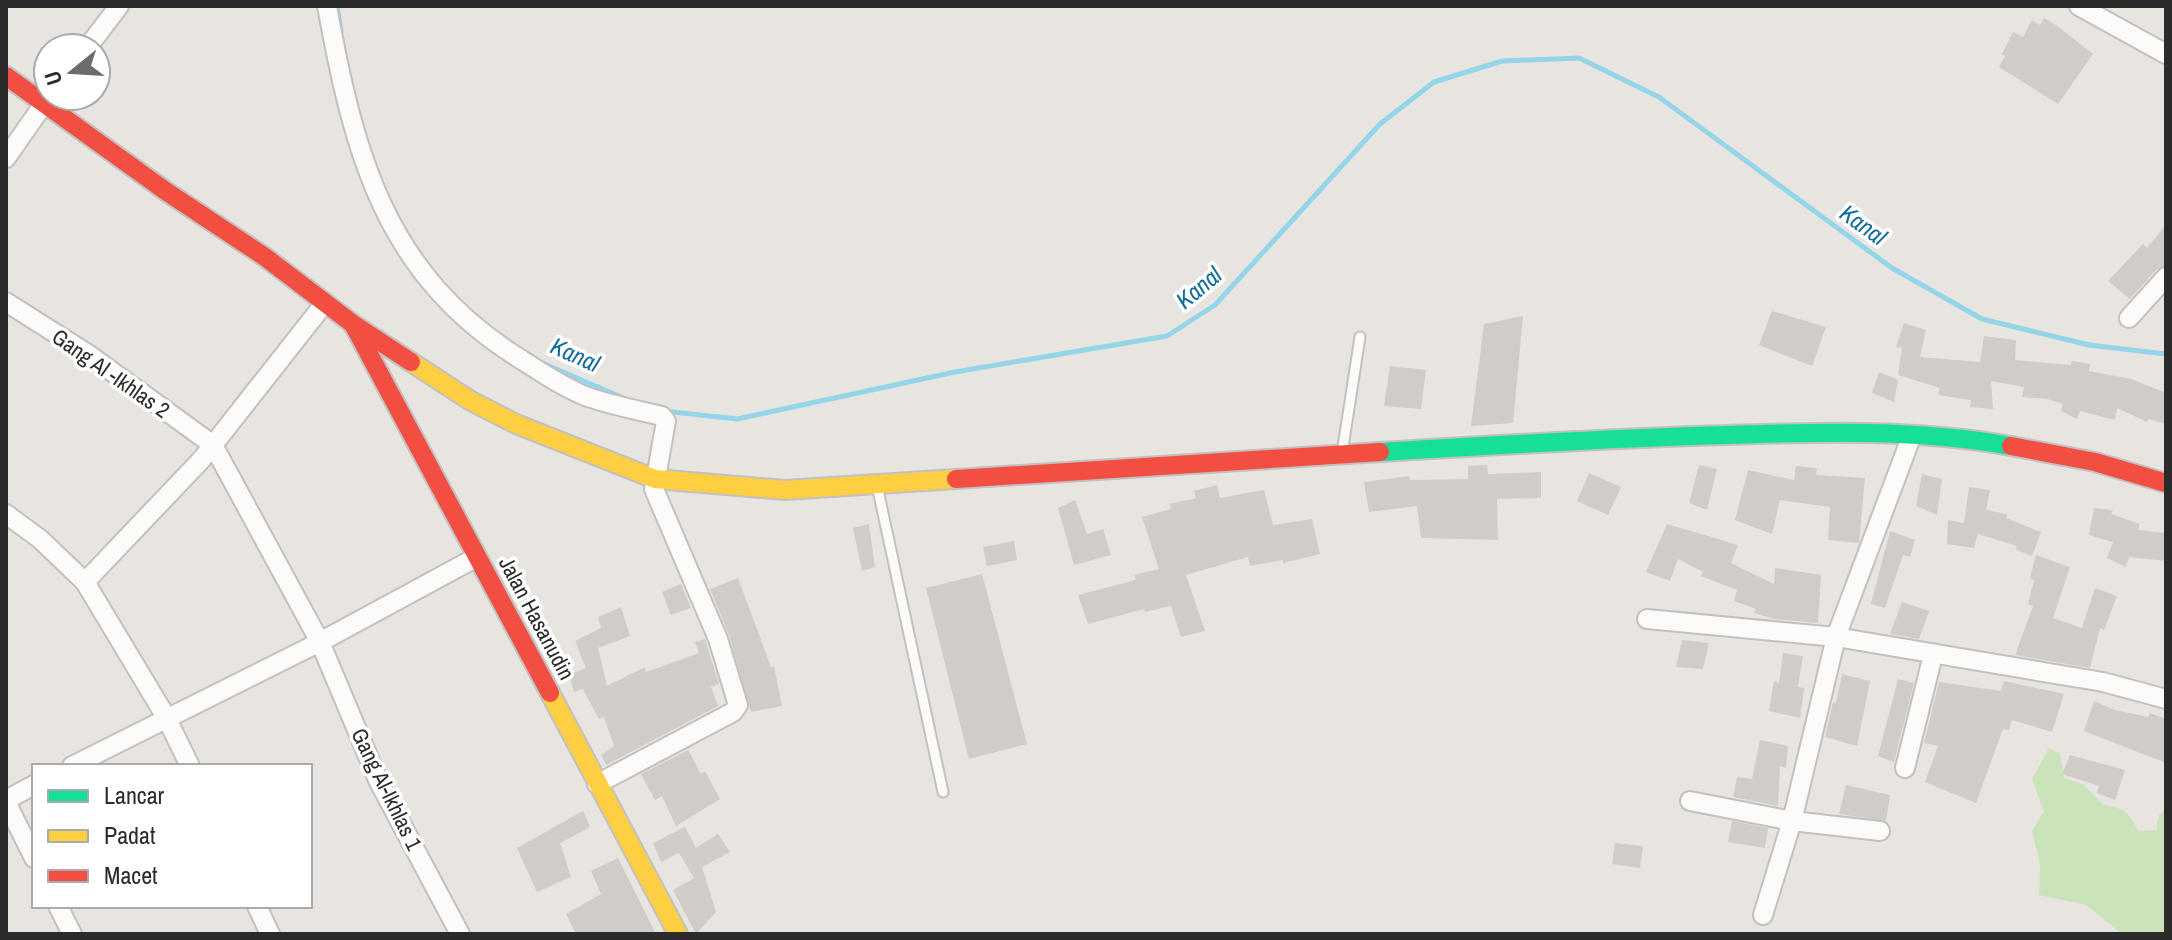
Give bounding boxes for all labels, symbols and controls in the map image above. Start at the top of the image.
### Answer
north arrow [32,32,112,112]
text: U [37,67,69,89]
water label: Kanal [1834,196,1894,252]
water label: Kanal [1169,258,1228,316]
street label: Gang Al -Ikhlas 2 [46,321,176,425]
water label: Kanal [546,329,605,379]
street label: Jalan Hasanudin [492,551,582,685]
street label: Gang Al-Ikhlas 1 [345,723,429,855]
legend [32,764,312,908]
text: Lancar [104,779,165,811]
text: Padat [104,819,156,851]
text: Macet [104,859,158,891]

